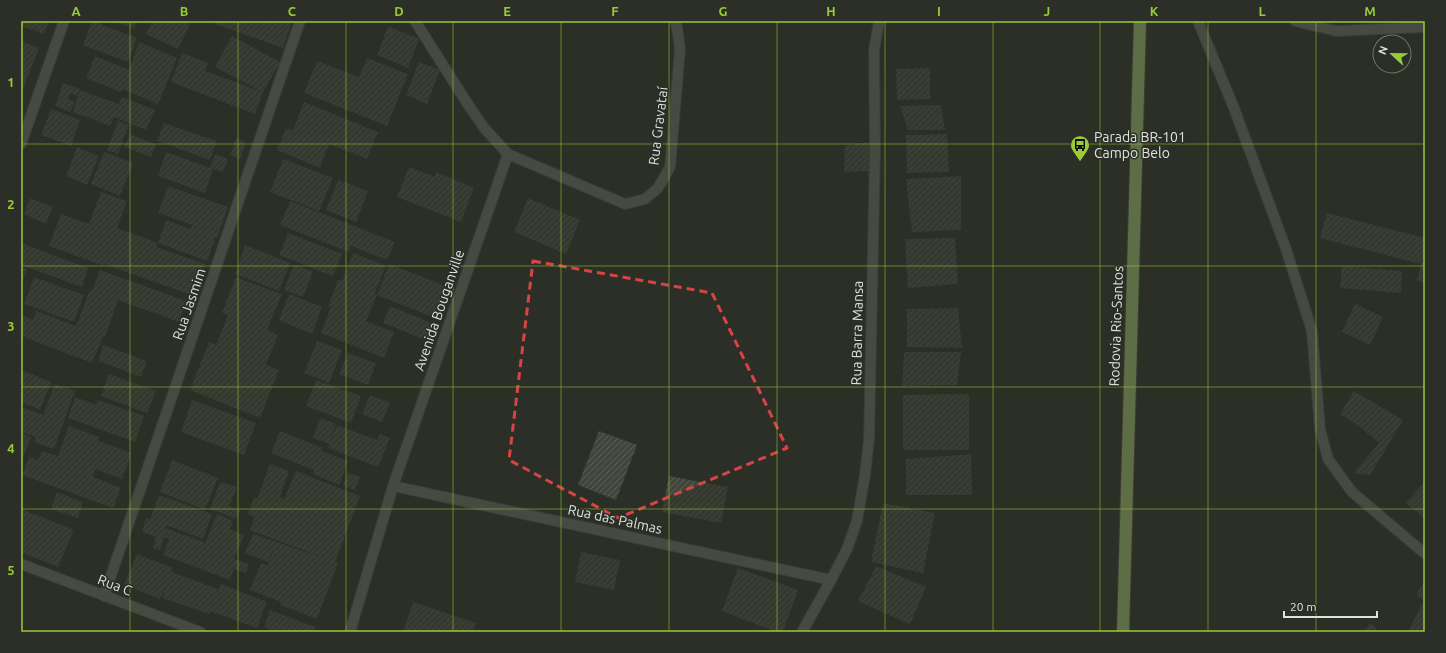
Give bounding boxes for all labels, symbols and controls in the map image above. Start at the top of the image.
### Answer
text: A [71,4,81,18]
text: B [180,4,189,18]
text: C [288,4,297,18]
text: D [394,4,404,18]
text: E [503,4,511,18]
text: F [611,4,619,18]
text: G [719,4,728,18]
text: H [826,4,836,18]
text: I [937,4,941,18]
text: J [1044,4,1050,18]
text: K [1150,4,1159,18]
text: L [1258,4,1266,18]
text: M [1364,4,1376,18]
north arrow [1372,34,1412,74]
text: N [1376,44,1390,56]
text: 1 [7,75,15,89]
street label: Rua Gravataí [645,85,671,166]
place label: Parada BR-101 Campo Belo [1094,129,1186,161]
bus stop icon: Parada BR-101 Campo Belo [1069,134,1091,162]
text: 2 [7,197,15,211]
street label: Avenida Bouganville [411,247,467,373]
street label: Rodovia Rio-Santos [1106,265,1126,387]
street label: Rua Jasmim [169,266,209,342]
street label: Rua Barra Mansa [848,280,866,386]
text: 3 [7,319,15,333]
text: 4 [7,441,15,455]
street label: Rua das Palmas [566,501,664,537]
text: 5 [7,563,15,577]
street label: Rua C [95,571,135,599]
scale bar [1284,593,1377,619]
text: 20 m [1290,600,1317,613]

